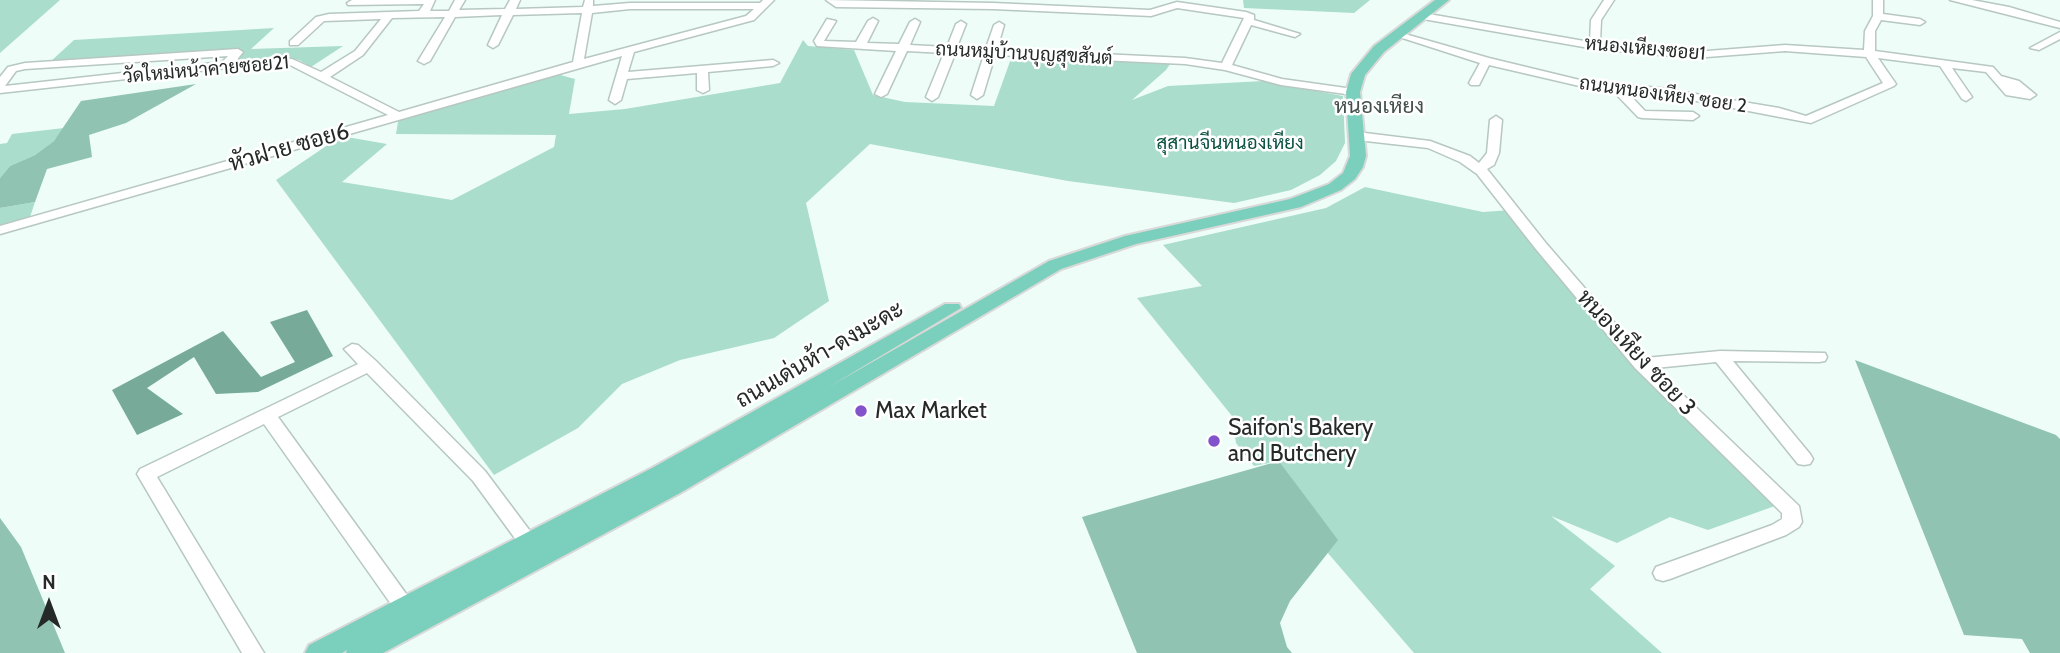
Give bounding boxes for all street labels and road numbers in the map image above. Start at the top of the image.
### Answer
street label: หนองเหียงซอย1 [1584,32,1706,66]
street label: ถนนหมู่บ้านบุญสุขสันต์ [935,38,1113,70]
street label: วัดใหม่หน้าค่ายซอย21 [122,51,290,89]
street label: ถนนหนองเหียง ซอย 2 [1578,72,1748,118]
street label: หัวฝาย ซอย6 [226,118,352,178]
street label: หนองเหียง ซอย 3 [1571,284,1701,422]
street label: ถนนเด่นห้า-ดงมะดะ [731,296,909,414]

